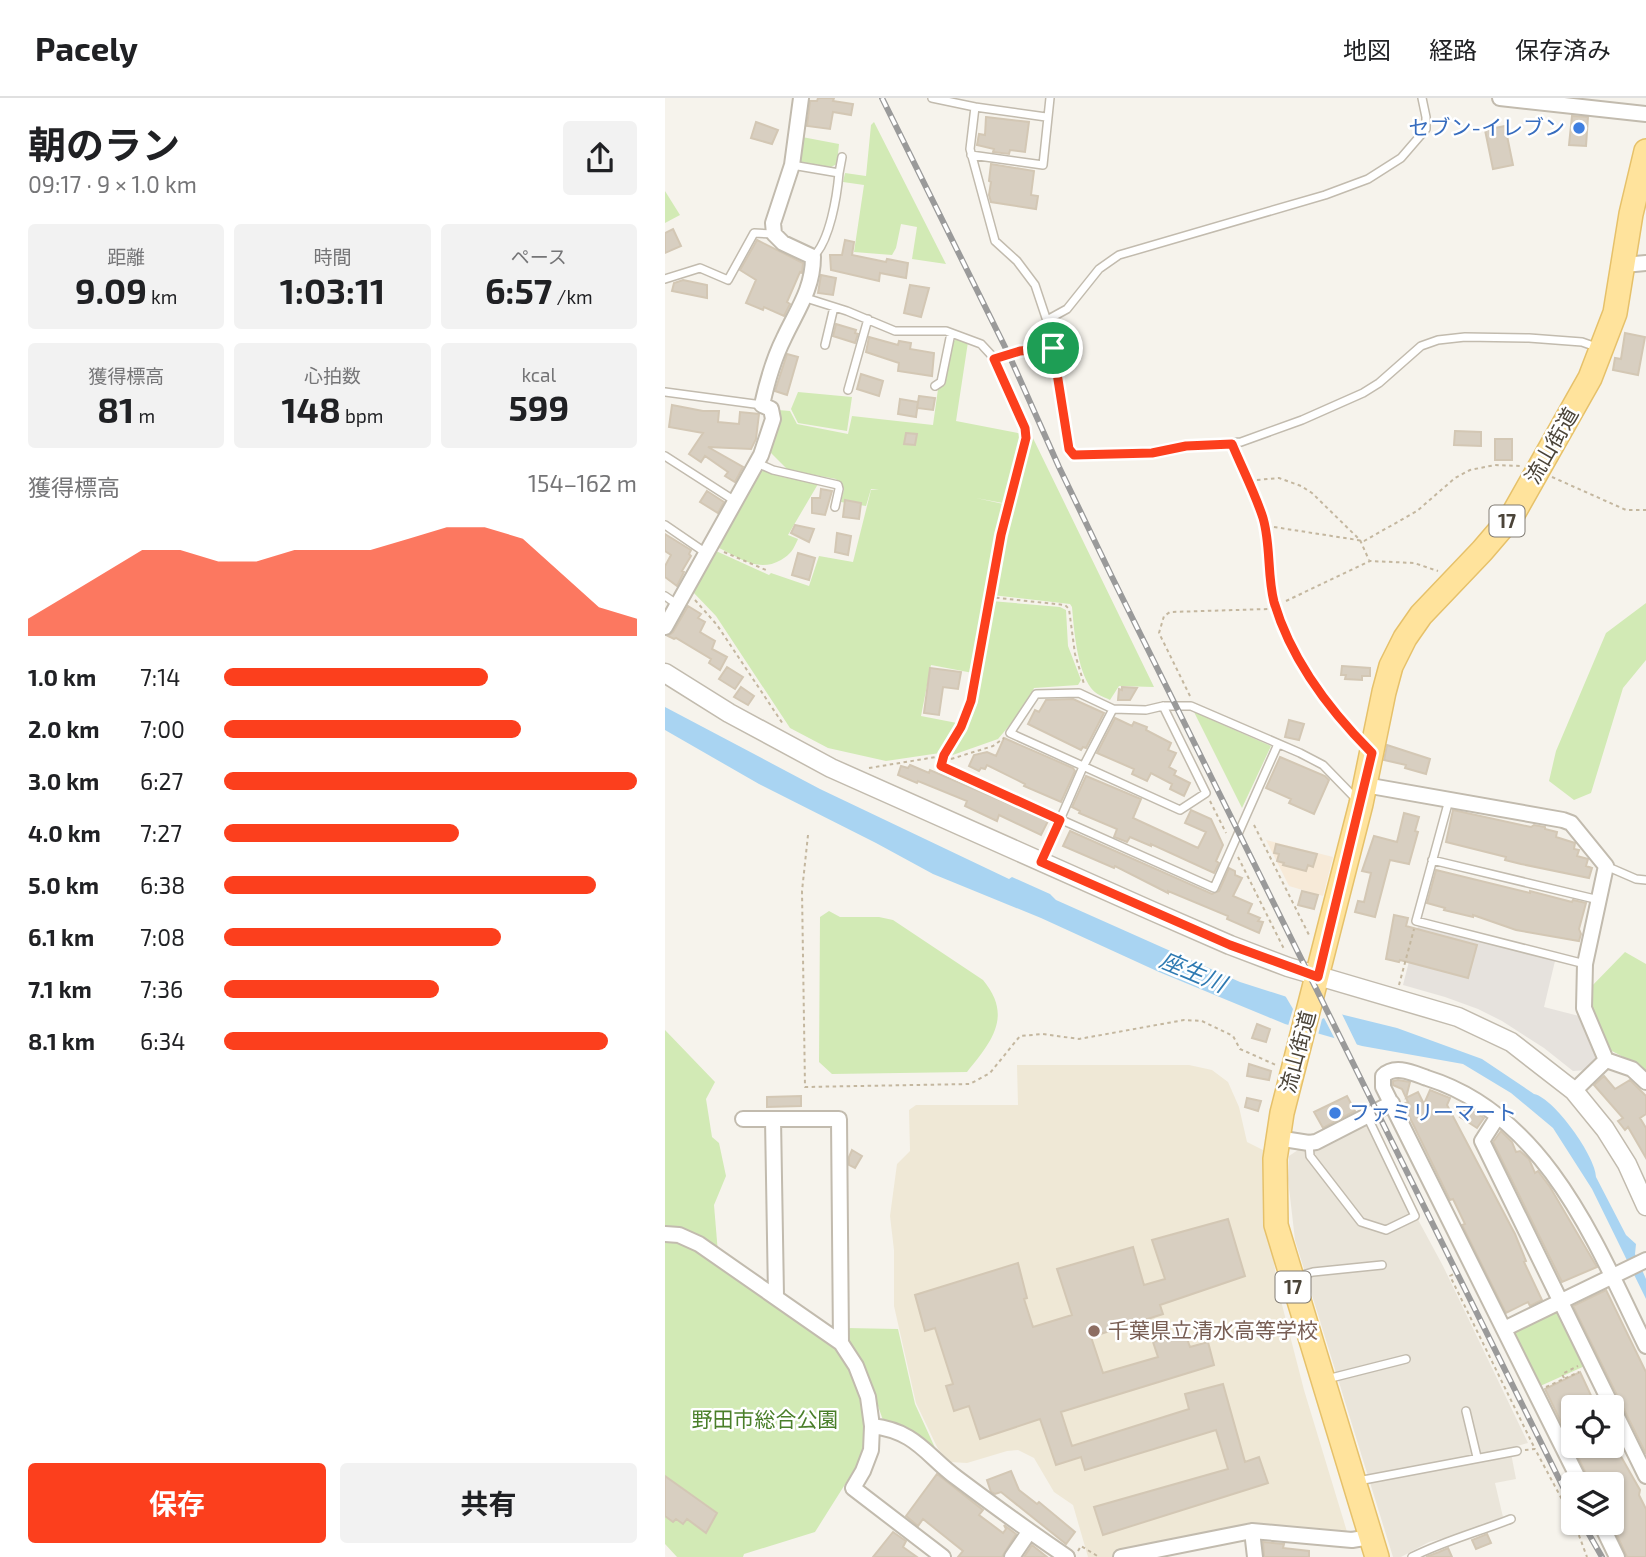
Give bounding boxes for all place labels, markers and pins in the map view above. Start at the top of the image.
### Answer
place label: セブン-イレブン [1409,114,1565,139]
marker: セブン-イレブン [1571,120,1587,136]
pin [1023,318,1083,378]
place label: ファミリーマート [1349,1099,1517,1124]
marker: ファミリーマート [1327,1105,1343,1121]
place label: 千葉県立清水高等学校 [1108,1317,1318,1342]
marker: 千葉県立清水高等学校 [1086,1323,1102,1339]

